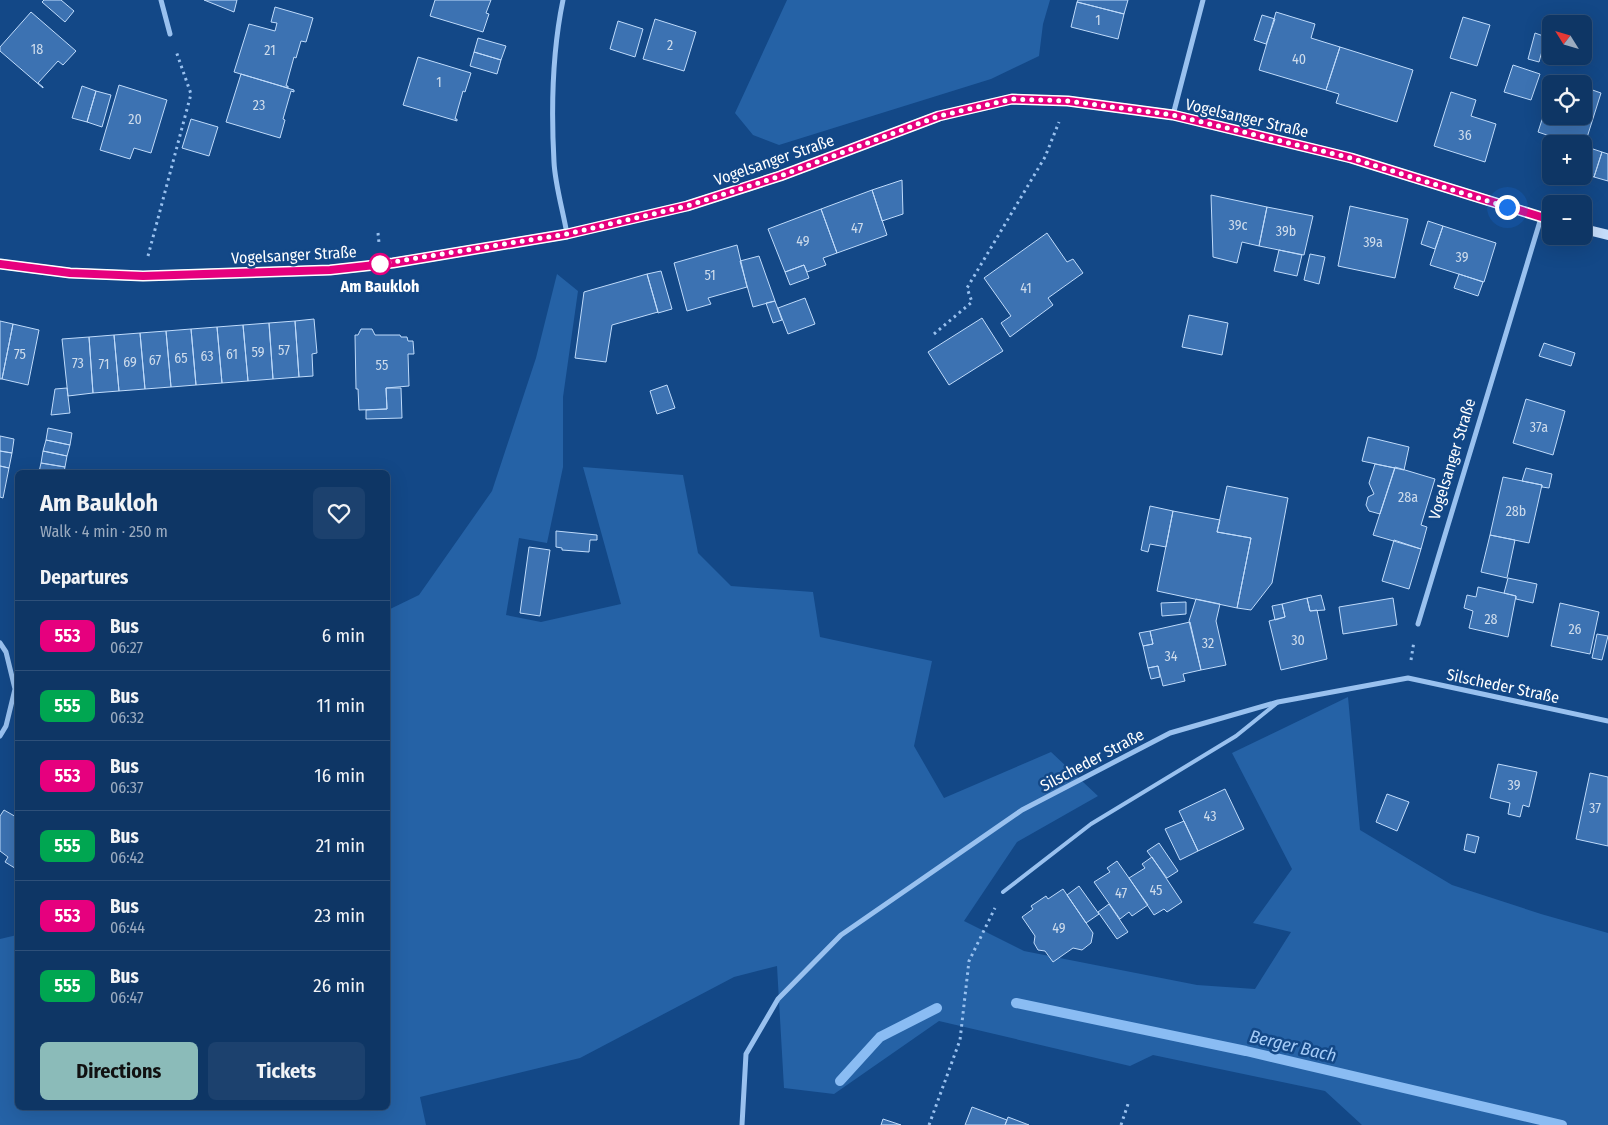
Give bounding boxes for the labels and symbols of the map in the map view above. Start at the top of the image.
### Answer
house number: 1 [1095,12,1101,29]
north arrow [1542,15,1592,65]
house number: 2 [667,37,673,54]
house number: 18 [31,41,43,58]
house number: 21 [264,42,276,59]
house number: 40 [1292,51,1306,68]
house number: 1 [436,74,442,91]
street label: Vogelsanger Straße [1184,95,1310,141]
house number: 23 [253,97,265,114]
house number: 20 [128,111,142,128]
house number: 36 [1458,127,1472,144]
street label: Vogelsanger Straße [712,131,837,189]
your location [1495,195,1520,220]
house number: 39c [1229,217,1247,234]
house number: 47 [851,220,863,237]
house number: 39b [1276,223,1296,240]
house number: 49 [796,233,810,250]
house number: 39a [1363,234,1383,251]
street label: Vogelsanger Straße [231,242,357,268]
house number: 39 [1456,249,1469,266]
marker: Am Baukloh [369,253,391,275]
house number: 51 [704,267,716,284]
place label: Am Baukloh [340,277,419,296]
house number: 41 [1020,280,1032,297]
house number: 57 [278,342,290,359]
house number: 59 [251,344,265,361]
house number: 75 [14,346,26,363]
house number: 61 [226,346,238,363]
house number: 63 [200,348,214,365]
house number: 65 [174,350,188,367]
house number: 67 [149,352,161,369]
house number: 69 [123,354,137,371]
house number: 73 [72,355,84,372]
house number: 71 [99,356,109,373]
house number: 55 [376,357,388,374]
street label: Vogelsanger Straße [1425,396,1479,522]
house number: 37a [1530,419,1548,436]
house number: 28a [1398,489,1418,506]
house number: 28b [1506,503,1526,520]
house number: 28 [1484,611,1498,628]
house number: 26 [1568,621,1582,638]
house number: 30 [1291,632,1305,649]
house number: 32 [1202,635,1214,652]
house number: 34 [1164,648,1178,665]
street label: Silscheder Straße [1445,665,1561,707]
street label: Silscheder Straße [1037,725,1147,795]
house number: 39 [1508,777,1521,794]
house number: 37 [1589,800,1601,817]
house number: 43 [1204,808,1216,825]
house number: 45 [1149,882,1163,899]
house number: 47 [1115,885,1127,902]
house number: 49 [1052,920,1066,937]
water label: Berger Bach [1247,1025,1339,1067]

